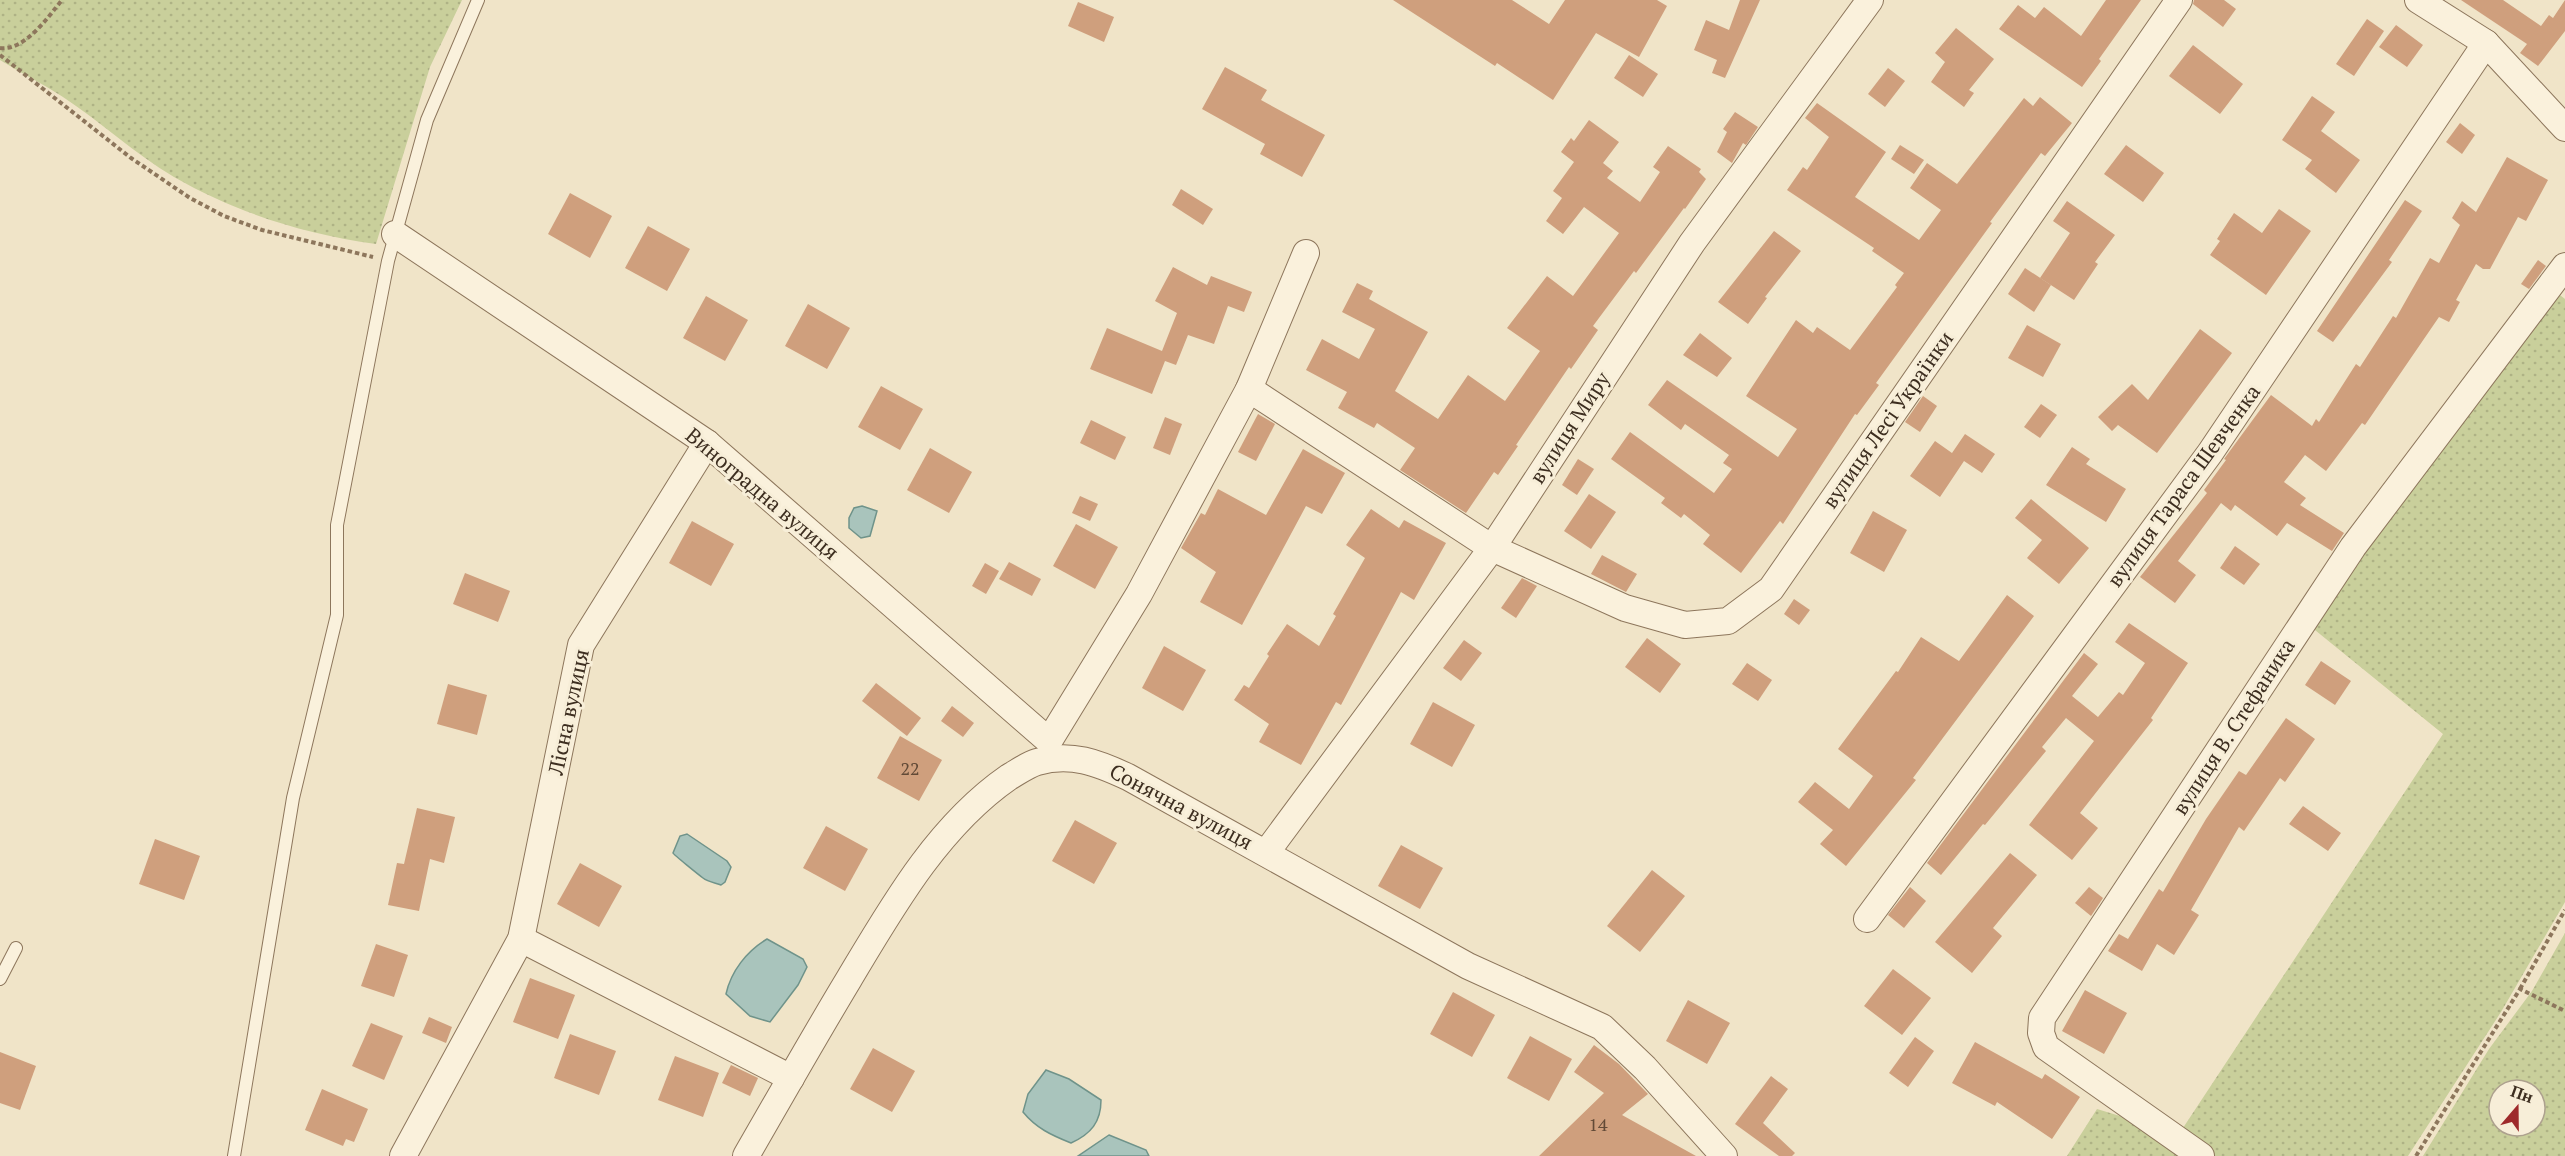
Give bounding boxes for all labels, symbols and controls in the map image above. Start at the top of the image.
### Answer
street label: вулиця Лесі Українки [1815,325,1959,514]
street label: вулиця Миру [1523,366,1616,489]
street label: вулиця Тараса Шевченка [2100,378,2266,592]
street label: Виноградна вулиця [680,421,845,566]
street label: вулиця В. Стефаника [2166,633,2301,820]
street label: Лісна вулиця [541,646,595,778]
house number: 22 [900,756,920,780]
street label: Сонячна вулиця [1105,757,1258,856]
north arrow [2487,1078,2547,1138]
text: Пн [2508,1080,2537,1108]
house number: 14 [1588,1112,1608,1136]

